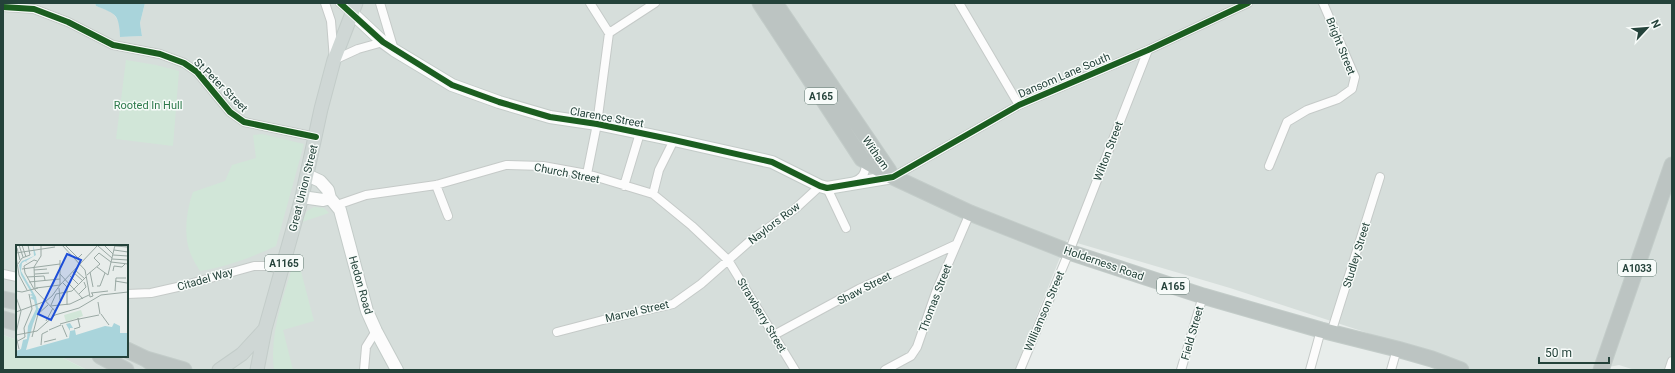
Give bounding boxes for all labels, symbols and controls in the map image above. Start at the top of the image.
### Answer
north arrow [1627,8,1667,48]
street label: Bright Street [1323,16,1358,77]
text: N [1648,17,1663,30]
street label: Dansom Lane South [1016,50,1112,101]
street label: St Peter Street [191,56,250,115]
road number: A165 [805,88,837,104]
park label: Rooted In Hull [114,99,182,112]
street label: Clarence Street [569,105,645,130]
street label: Wilton Street [1091,119,1126,183]
street label: Witham [859,134,892,172]
street label: Great Union Street [286,143,321,233]
street label: Church Street [533,161,601,186]
street label: Naylors Row [746,199,803,247]
street label: Studley Street [1340,220,1373,289]
street label: Holderness Road [1062,244,1146,283]
inset map [16,245,128,357]
street label: Hedon Road [346,254,375,316]
road number: A1165 [265,255,303,271]
road number: A1033 [1618,260,1656,276]
street label: Thomas Street [917,262,955,334]
street label: Citadel Way [176,265,235,294]
street label: Shaw Street [835,269,894,308]
street label: Williamson Street [1022,269,1067,353]
street label: Strawberry Street [734,276,789,355]
road number: A165 [1157,278,1189,294]
street label: Marvel Street [604,298,671,325]
street label: Field Street [1179,304,1206,361]
scale bar [1539,339,1609,365]
text: 50 m [1545,346,1572,360]

